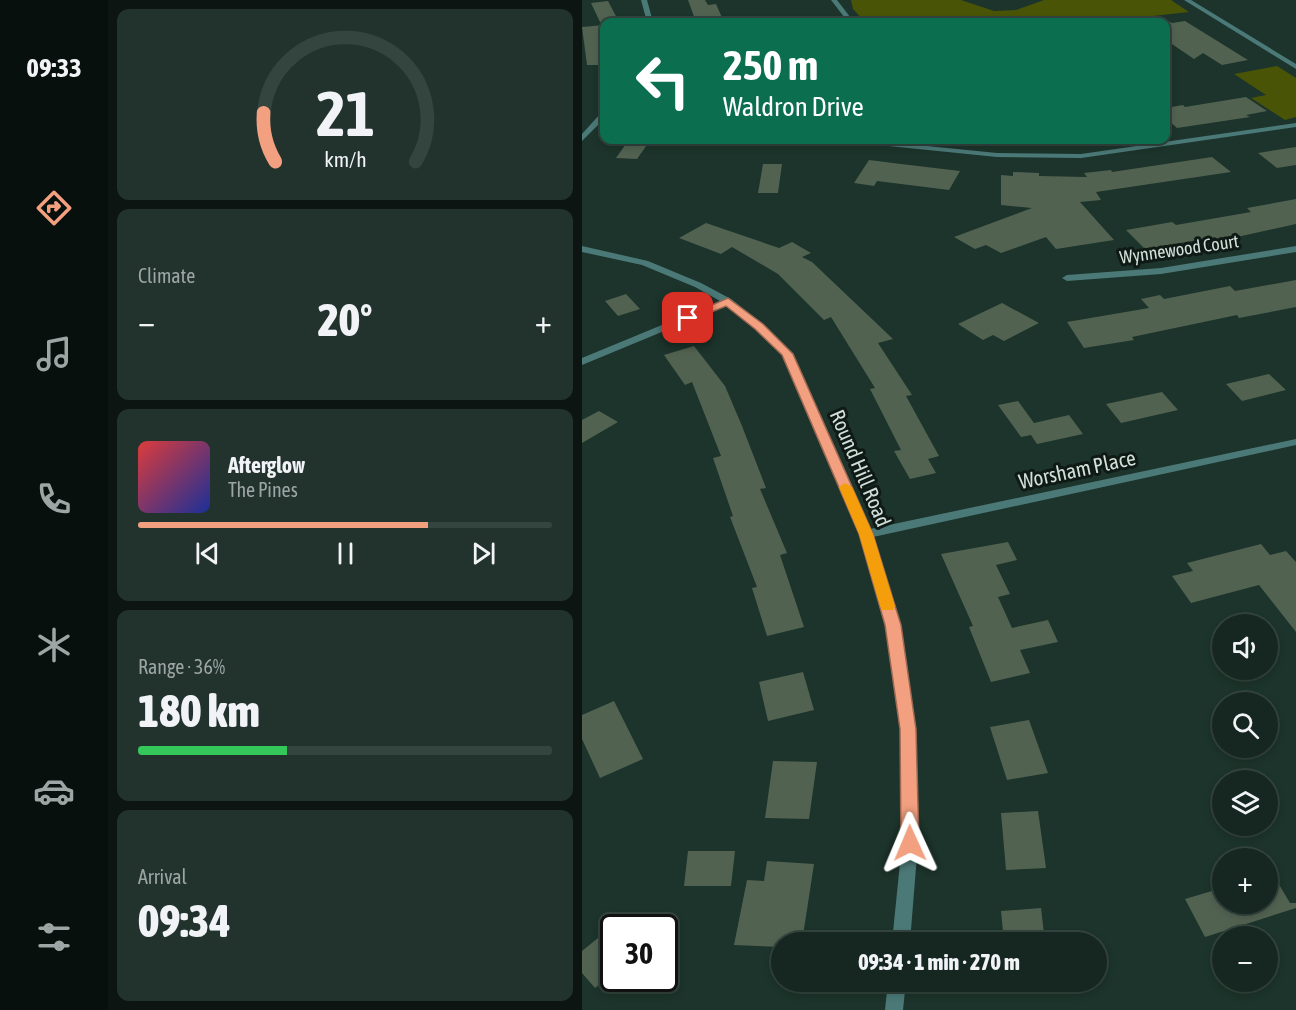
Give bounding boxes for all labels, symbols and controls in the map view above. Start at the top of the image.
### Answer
text: 250 m [723,41,818,89]
icon: left [624,42,702,120]
text: 09:33 [26,52,82,83]
text: 21 [316,78,374,149]
text: Waldron Drive [723,91,864,122]
text: km/h [324,147,366,172]
icon: directions [33,187,75,229]
street label: Wynnewood Court [1118,230,1240,268]
text: Climate [138,264,195,287]
pin [662,292,713,343]
text: 20° [318,294,372,346]
icon: arrive [671,301,704,334]
text: − [138,302,155,340]
text: + [535,302,552,340]
icon: music [33,333,75,375]
street label: Round Hill Road [826,406,896,530]
street label: Worsham Place [1016,445,1138,493]
text: Afterglow [228,452,305,478]
icon: phone [33,478,75,520]
text: The Pines [228,478,298,501]
icon: previous [191,537,224,570]
icon: pause [329,537,362,570]
icon: next [467,537,500,570]
map controls [1212,614,1278,992]
button: sound [1212,614,1278,680]
icon: climate [33,624,75,666]
text: Range · 36% [138,655,225,678]
text: 180 km [138,685,260,737]
button: search [1212,692,1278,758]
icon: car [33,770,75,812]
button: layers [1212,770,1278,836]
position arrow [878,811,942,875]
button: + [1212,848,1278,914]
text: Arrival [138,865,187,888]
text: 09:34 [138,895,231,947]
speed limit sign: 30 [600,914,678,992]
icon: filters [33,916,75,958]
button: − [1212,926,1278,992]
text: 09:34 · 1 min · 270 m [858,949,1020,975]

